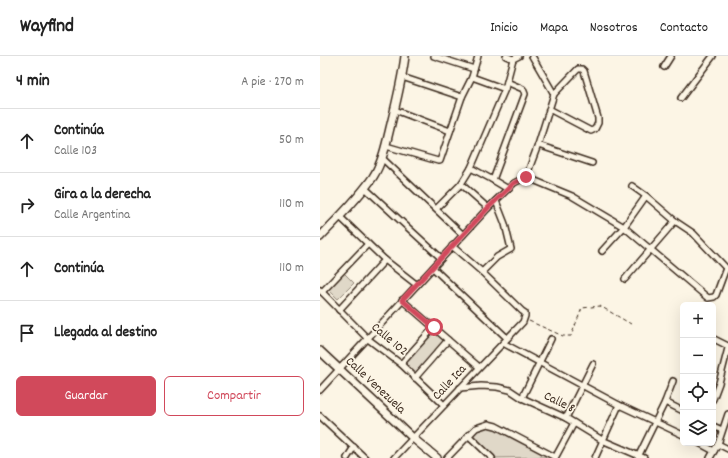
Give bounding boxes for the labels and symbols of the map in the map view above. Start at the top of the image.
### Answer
route end [517,168,535,186]
route start [425,318,443,336]
street label: Calle 102 [366,319,412,361]
street label: Calle Venezuela [341,353,410,420]
street label: Calle Ica [428,360,472,405]
street label: Calle 8 [540,387,578,419]

